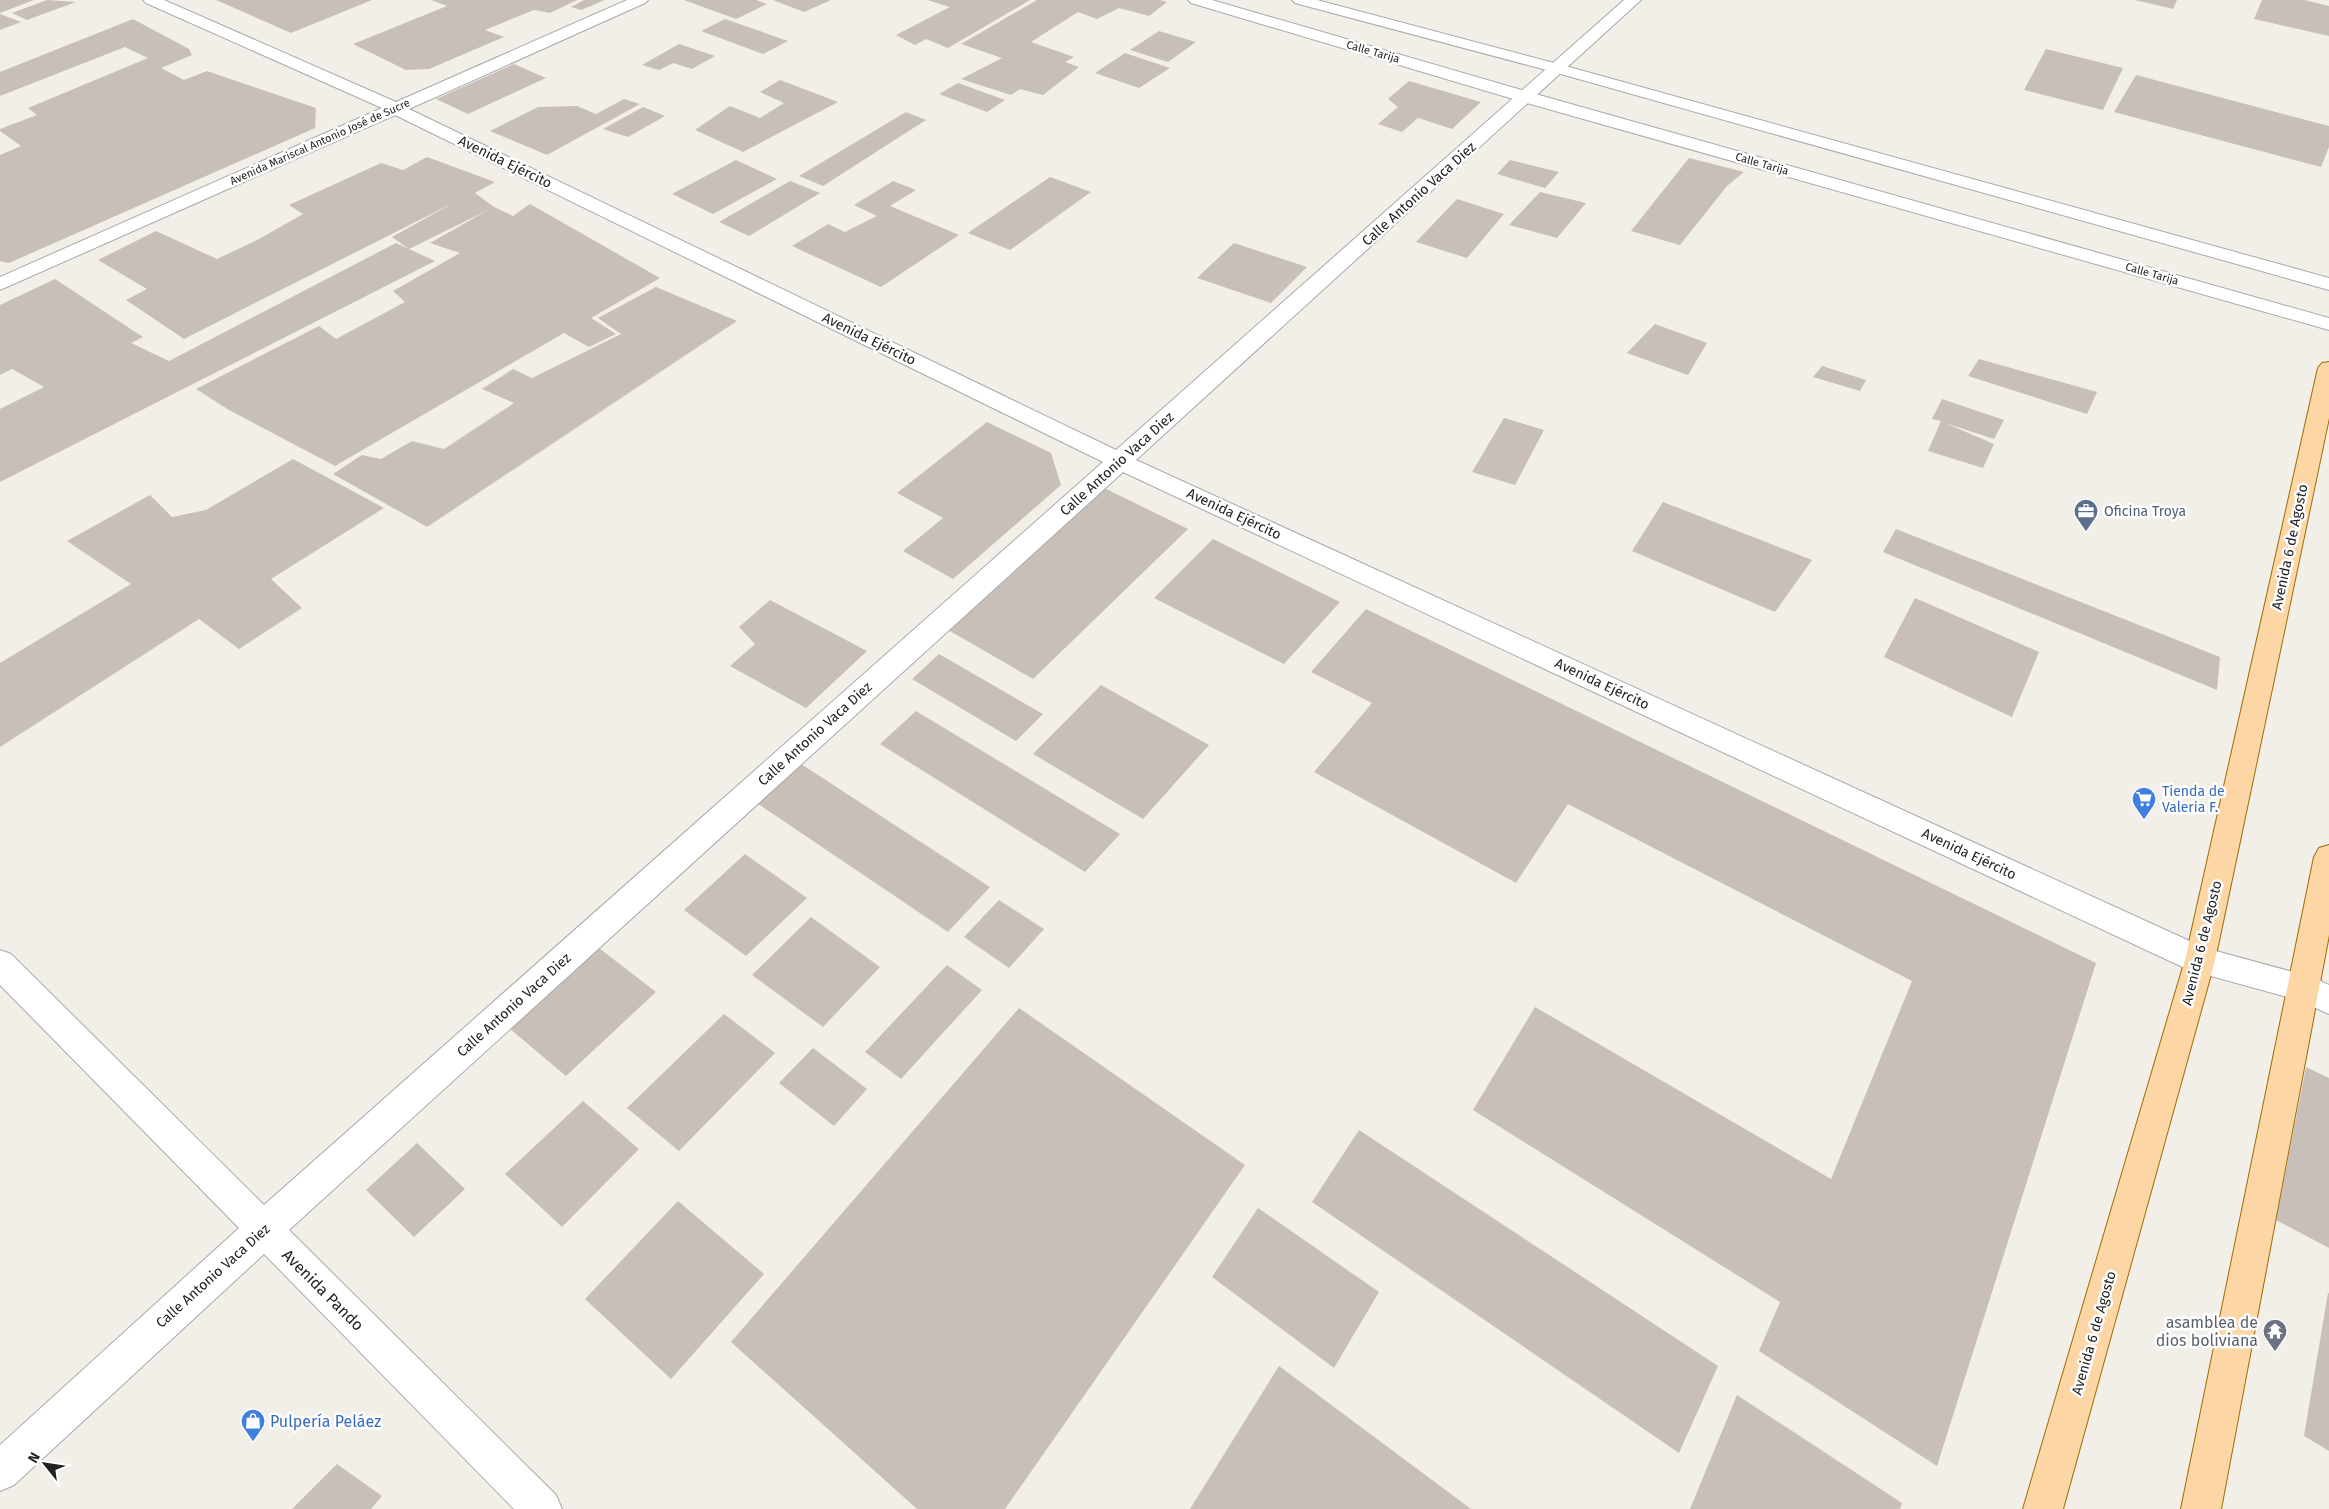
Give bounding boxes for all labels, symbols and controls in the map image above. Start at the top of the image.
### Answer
street label: Calle Tarija [1345,38,1401,66]
street label: Avenida Mariscal Antonio José de Sucre [228,96,412,188]
street label: Avenida Ejército [455,132,555,192]
street label: Calle Antonio Vaca Diez [1359,138,1479,250]
street label: Calle Tarija [1734,150,1790,178]
street label: Calle Tarija [2124,260,2180,288]
street label: Avenida Ejército [819,309,919,369]
street label: Calle Antonio Vaca Diez [1057,408,1177,520]
street label: Avenida 6 de Agosto [2268,483,2312,611]
street label: Avenida Ejército [1184,485,1284,543]
office icon: Oficina Troya [2073,498,2099,532]
place label: Oficina Troya [2104,503,2186,520]
street label: Avenida Ejército [1552,655,1652,713]
street label: Calle Antonio Vaca Diez [755,678,875,790]
place label: Tienda de Valeria F. [2162,783,2225,816]
supermarket icon: Tienda de Valeria F. [2131,786,2157,820]
street label: Avenida Ejército [1919,825,2019,883]
street label: Avenida 6 de Agosto [2178,879,2226,1007]
street label: Calle Antonio Vaca Diez [454,949,574,1061]
street label: Calle Antonio Vaca Diez [153,1220,273,1332]
street label: Avenida Pando [278,1245,368,1335]
street label: Avenida 6 de Agosto [2068,1269,2120,1397]
place label: asamblea de dios boliviana [2156,1313,2258,1350]
temple icon: asamblea de dios boliviana [2262,1318,2288,1352]
shop icon: Pulpería Peláez [240,1408,266,1442]
place label: Pulpería Peláez [270,1412,381,1431]
north arrow [20,1439,70,1489]
text: N [24,1449,44,1466]

